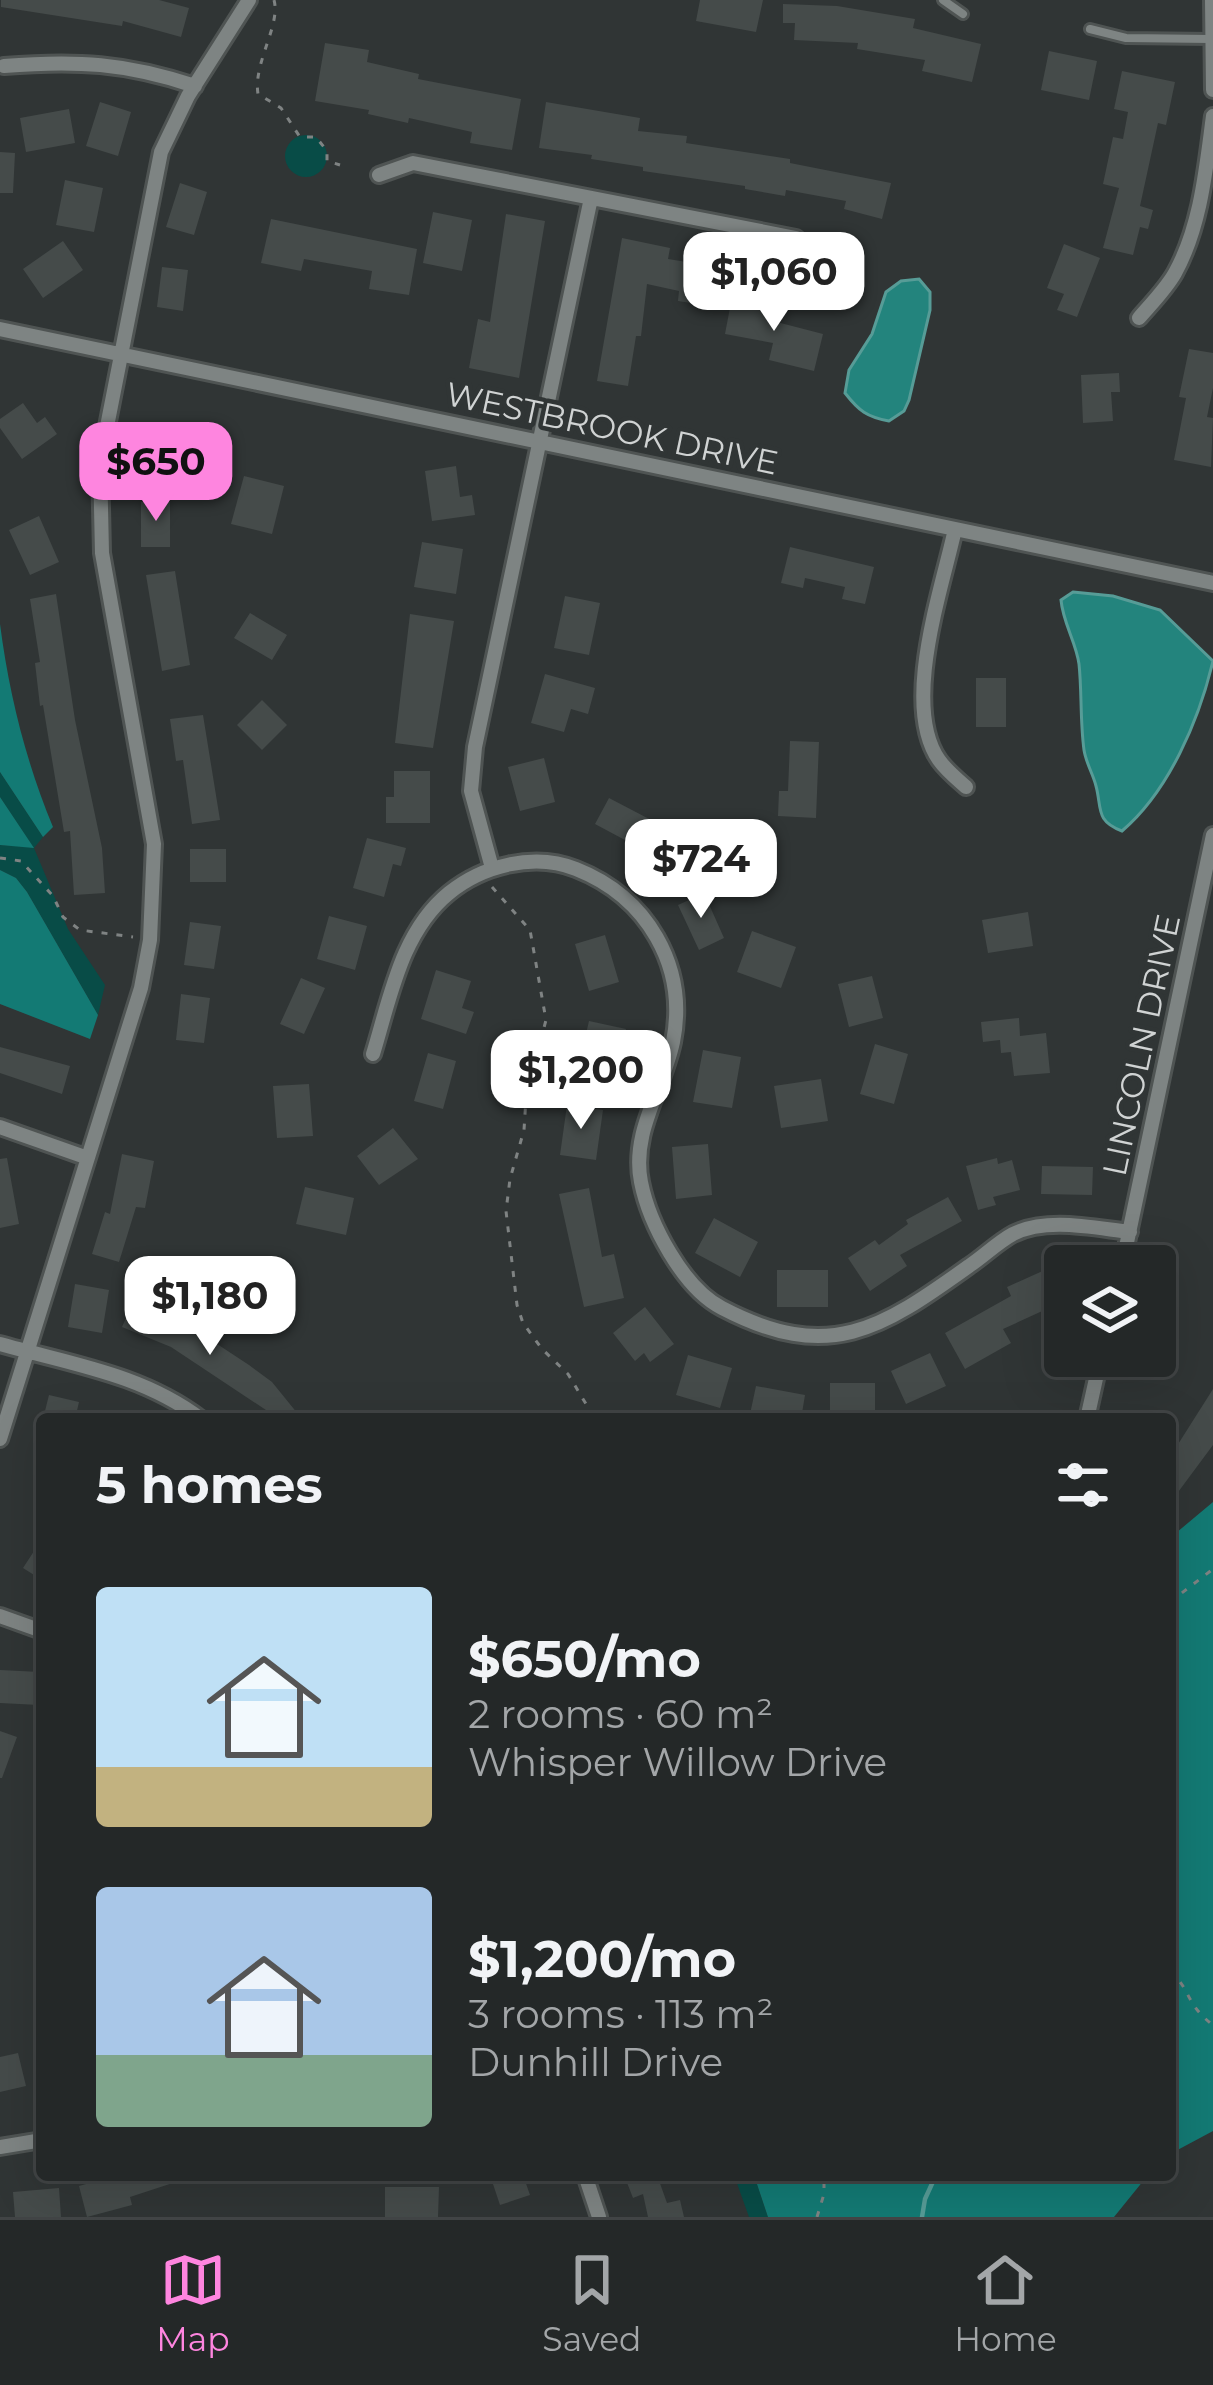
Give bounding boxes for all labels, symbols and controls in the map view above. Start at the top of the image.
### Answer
pin: $1,060 [676,232,872,334]
text: $1,060 [710,247,838,295]
street label: WESTBROOK DRIVE [442,373,782,483]
pin: $650 [85,422,227,524]
text: $650 [106,437,206,485]
pin: $724 [630,819,772,921]
text: $724 [652,834,750,882]
street label: LINCOLN DRIVE [1094,911,1188,1179]
pin: $1,200 [483,1030,679,1132]
text: $1,200 [518,1045,644,1093]
map controls [1044,1245,1176,1377]
button: layers [1044,1245,1176,1377]
pin: $1,180 [112,1256,308,1358]
text: $1,180 [152,1271,268,1319]
icon: filters [1050,1452,1116,1518]
text: 5 homes [96,1454,323,1516]
text: $650/mo [468,1628,701,1690]
icon: home [192,1635,336,1779]
text: 2 rooms · 60 m² [468,1690,773,1738]
text: Whisper Willow Drive [468,1738,887,1786]
text: $1,200/mo [468,1928,736,1990]
icon: home [192,1935,336,2079]
text: 3 rooms · 113 m² [468,1990,773,2038]
text: Dunhill Drive [468,2038,723,2086]
tab: Map [156,2247,230,2359]
tab: Saved [542,2247,642,2359]
tab: Home [954,2247,1057,2359]

